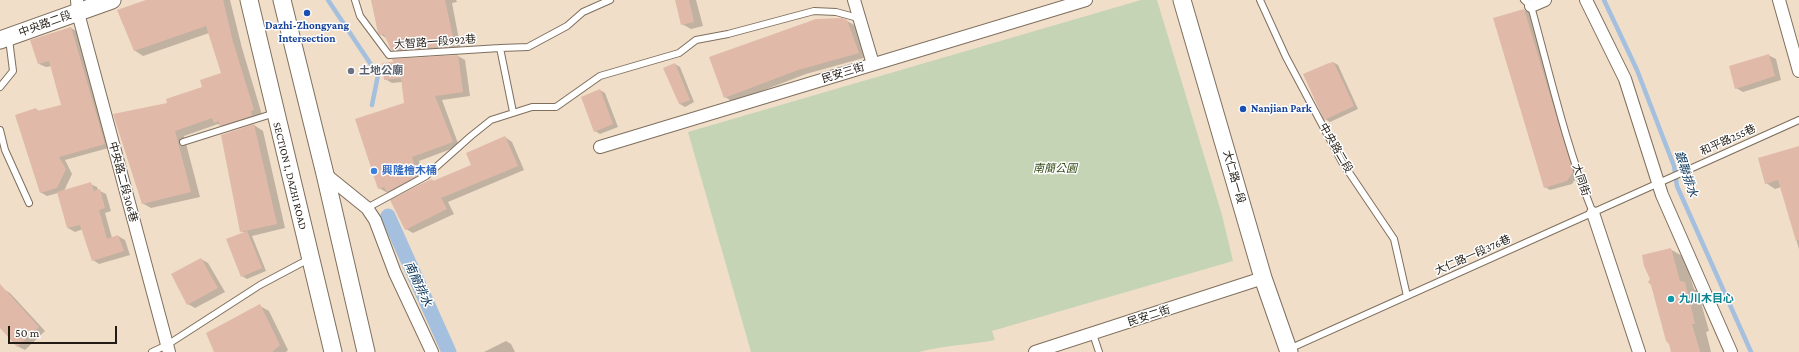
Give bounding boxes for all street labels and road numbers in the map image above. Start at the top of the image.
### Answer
street label: 中央路二段 [17,8,73,40]
street label: 大智路一段992巷 [394,33,476,51]
street label: 民安三街 [820,60,866,86]
street label: SECTION 1, DAZHI ROAD [270,121,310,231]
street label: 中央路二段 [1317,121,1355,175]
street label: 和平路255巷 [1698,122,1758,158]
street label: 中央路二段306巷 [106,140,140,224]
street label: 大仁路一段 [1220,149,1248,205]
street label: 大同街 [1570,162,1592,198]
street label: 大仁路一段376巷 [1433,232,1513,278]
street label: 民安二街 [1126,303,1172,329]

